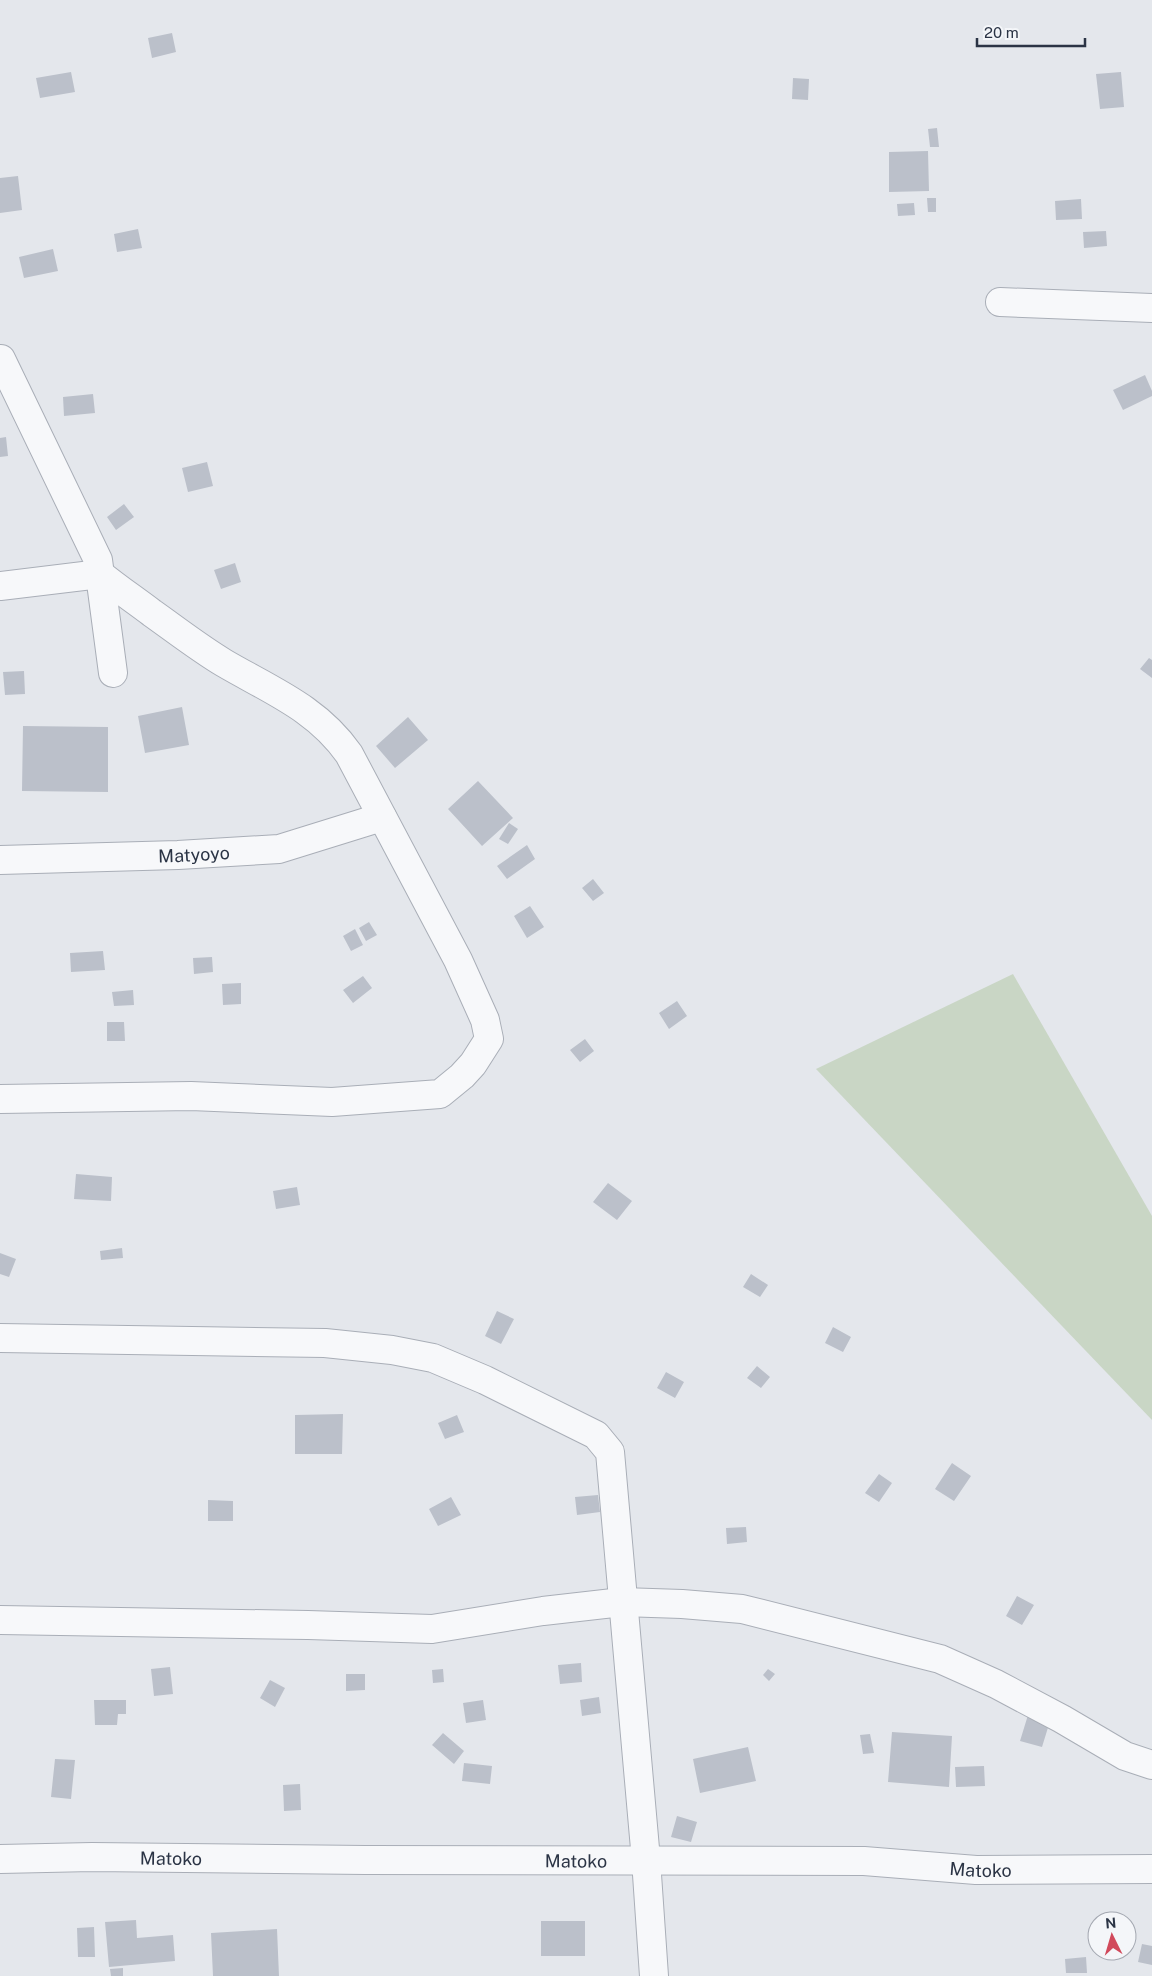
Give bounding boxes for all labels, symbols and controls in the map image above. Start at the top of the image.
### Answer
scale bar [977,15,1084,47]
text: 20 m [984,24,1019,41]
street label: Matyoyo [158,841,230,866]
street label: Matoko [140,1847,202,1869]
street label: Matoko [545,1850,607,1871]
street label: Matoko [949,1857,1012,1881]
north arrow [1087,1911,1137,1961]
text: N [1105,1915,1117,1931]

